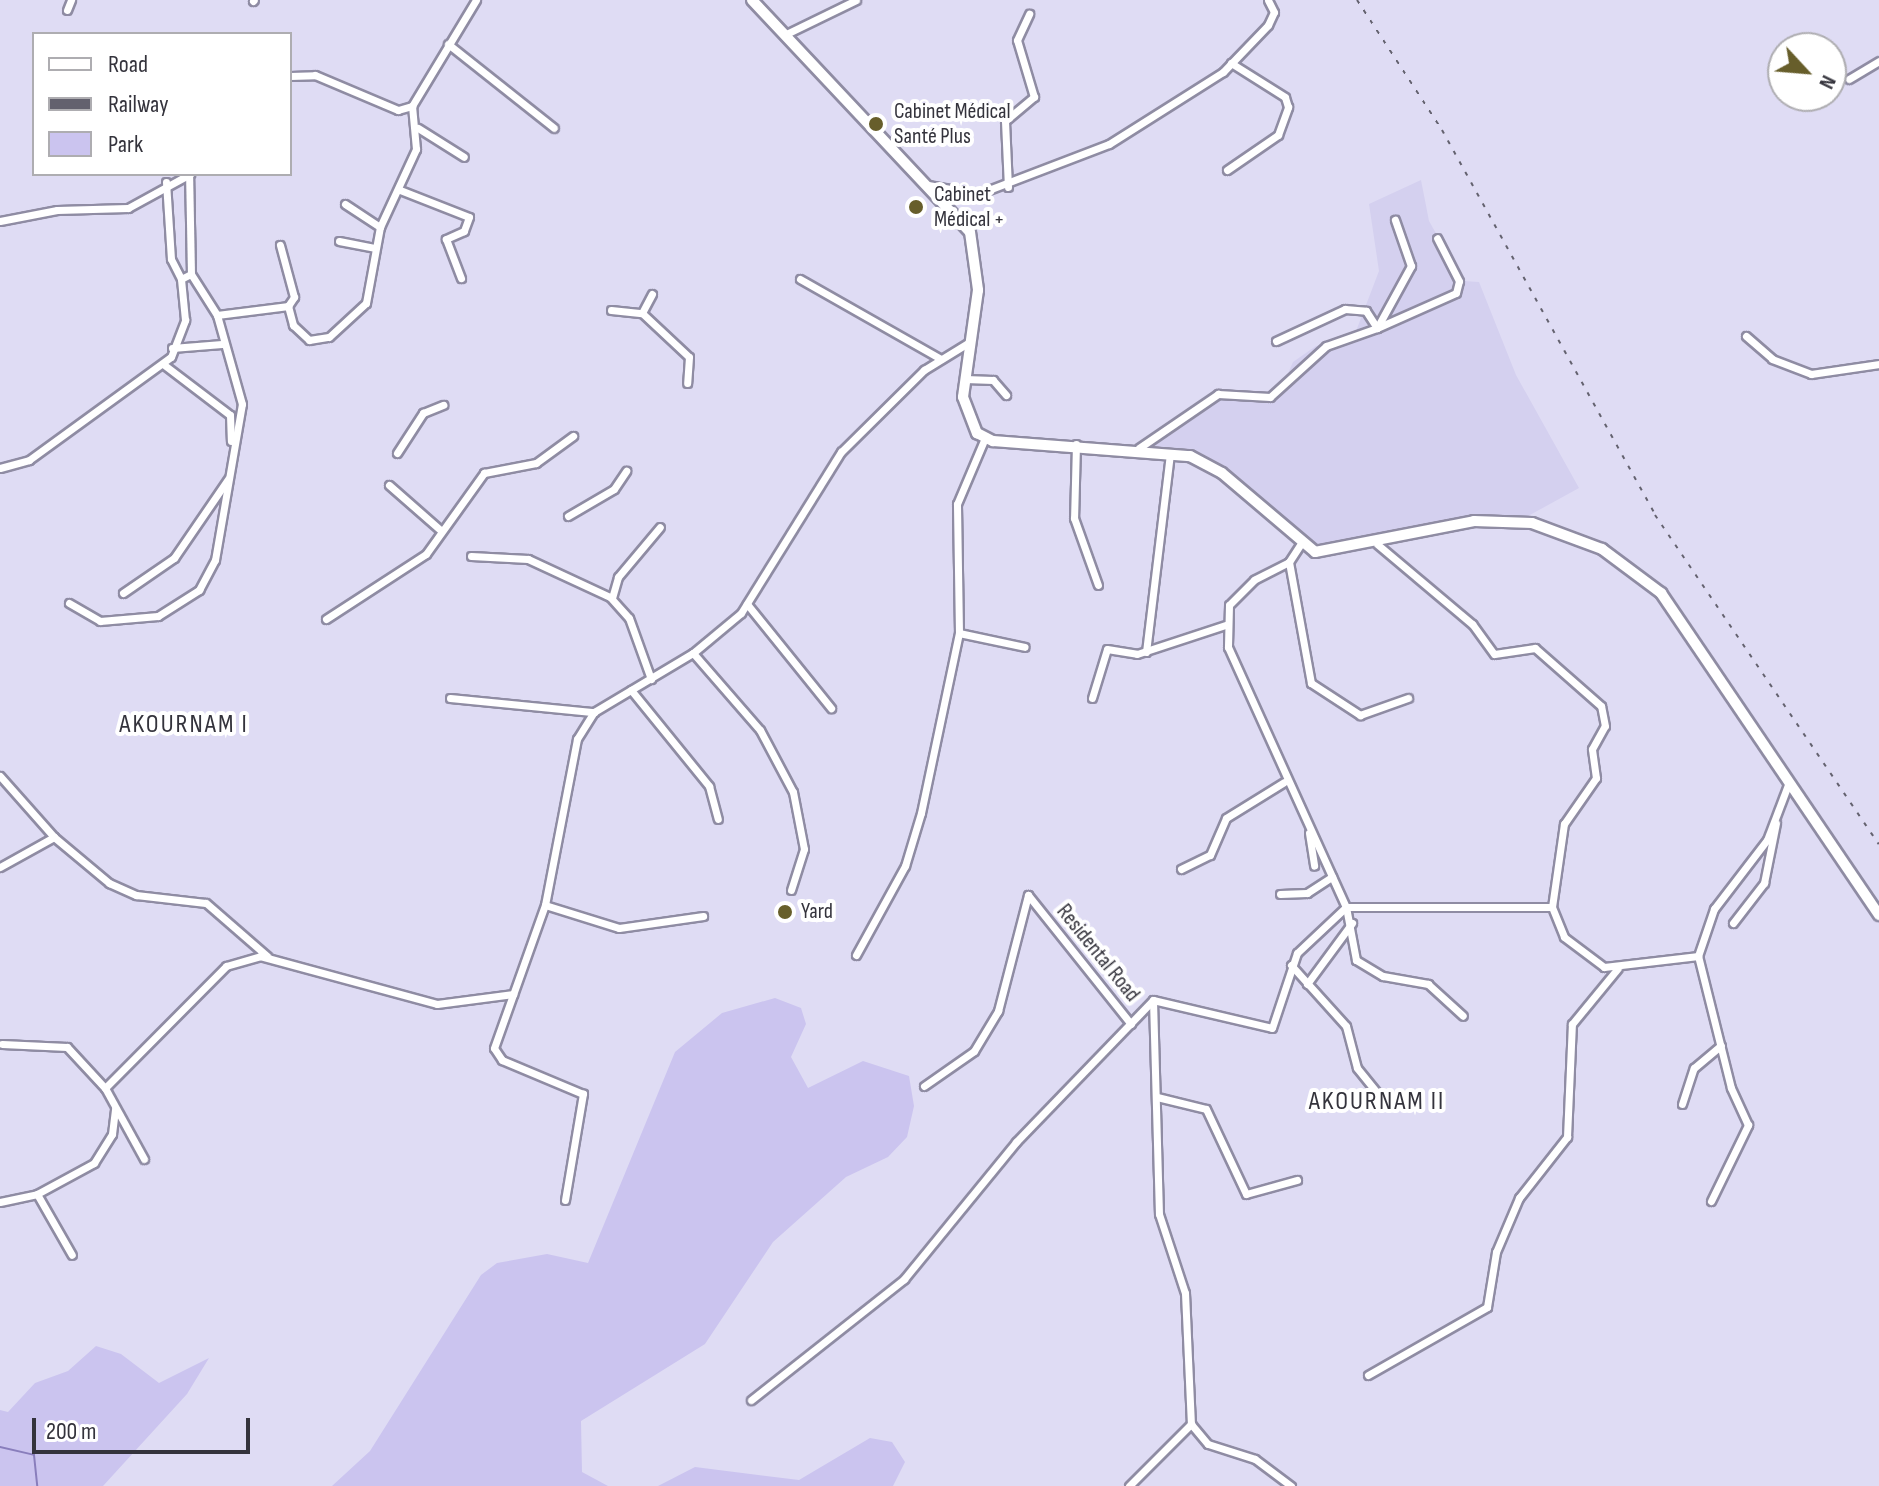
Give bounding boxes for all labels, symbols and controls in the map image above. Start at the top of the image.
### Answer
legend [32,32,292,176]
north arrow [1767,32,1847,112]
text: Road [108,50,148,79]
text: N [1813,71,1842,93]
text: Railway [108,90,168,119]
place label: Cabinet Médical Santé Plus [894,98,1011,150]
marker: Cabinet Médical Santé Plus [865,113,887,135]
text: Park [108,130,143,159]
place label: Cabinet Médical + [934,181,1005,232]
marker: Cabinet Médical + [905,196,927,218]
district label: AKOURNAM I [119,709,249,741]
place label: Yard [801,899,833,925]
street label: Residental Road [1051,899,1145,1007]
marker: Yard [776,903,794,921]
district label: AKOURNAM II [1309,1086,1445,1118]
scale bar [36,1402,254,1452]
text: 200 m [46,1417,97,1446]

